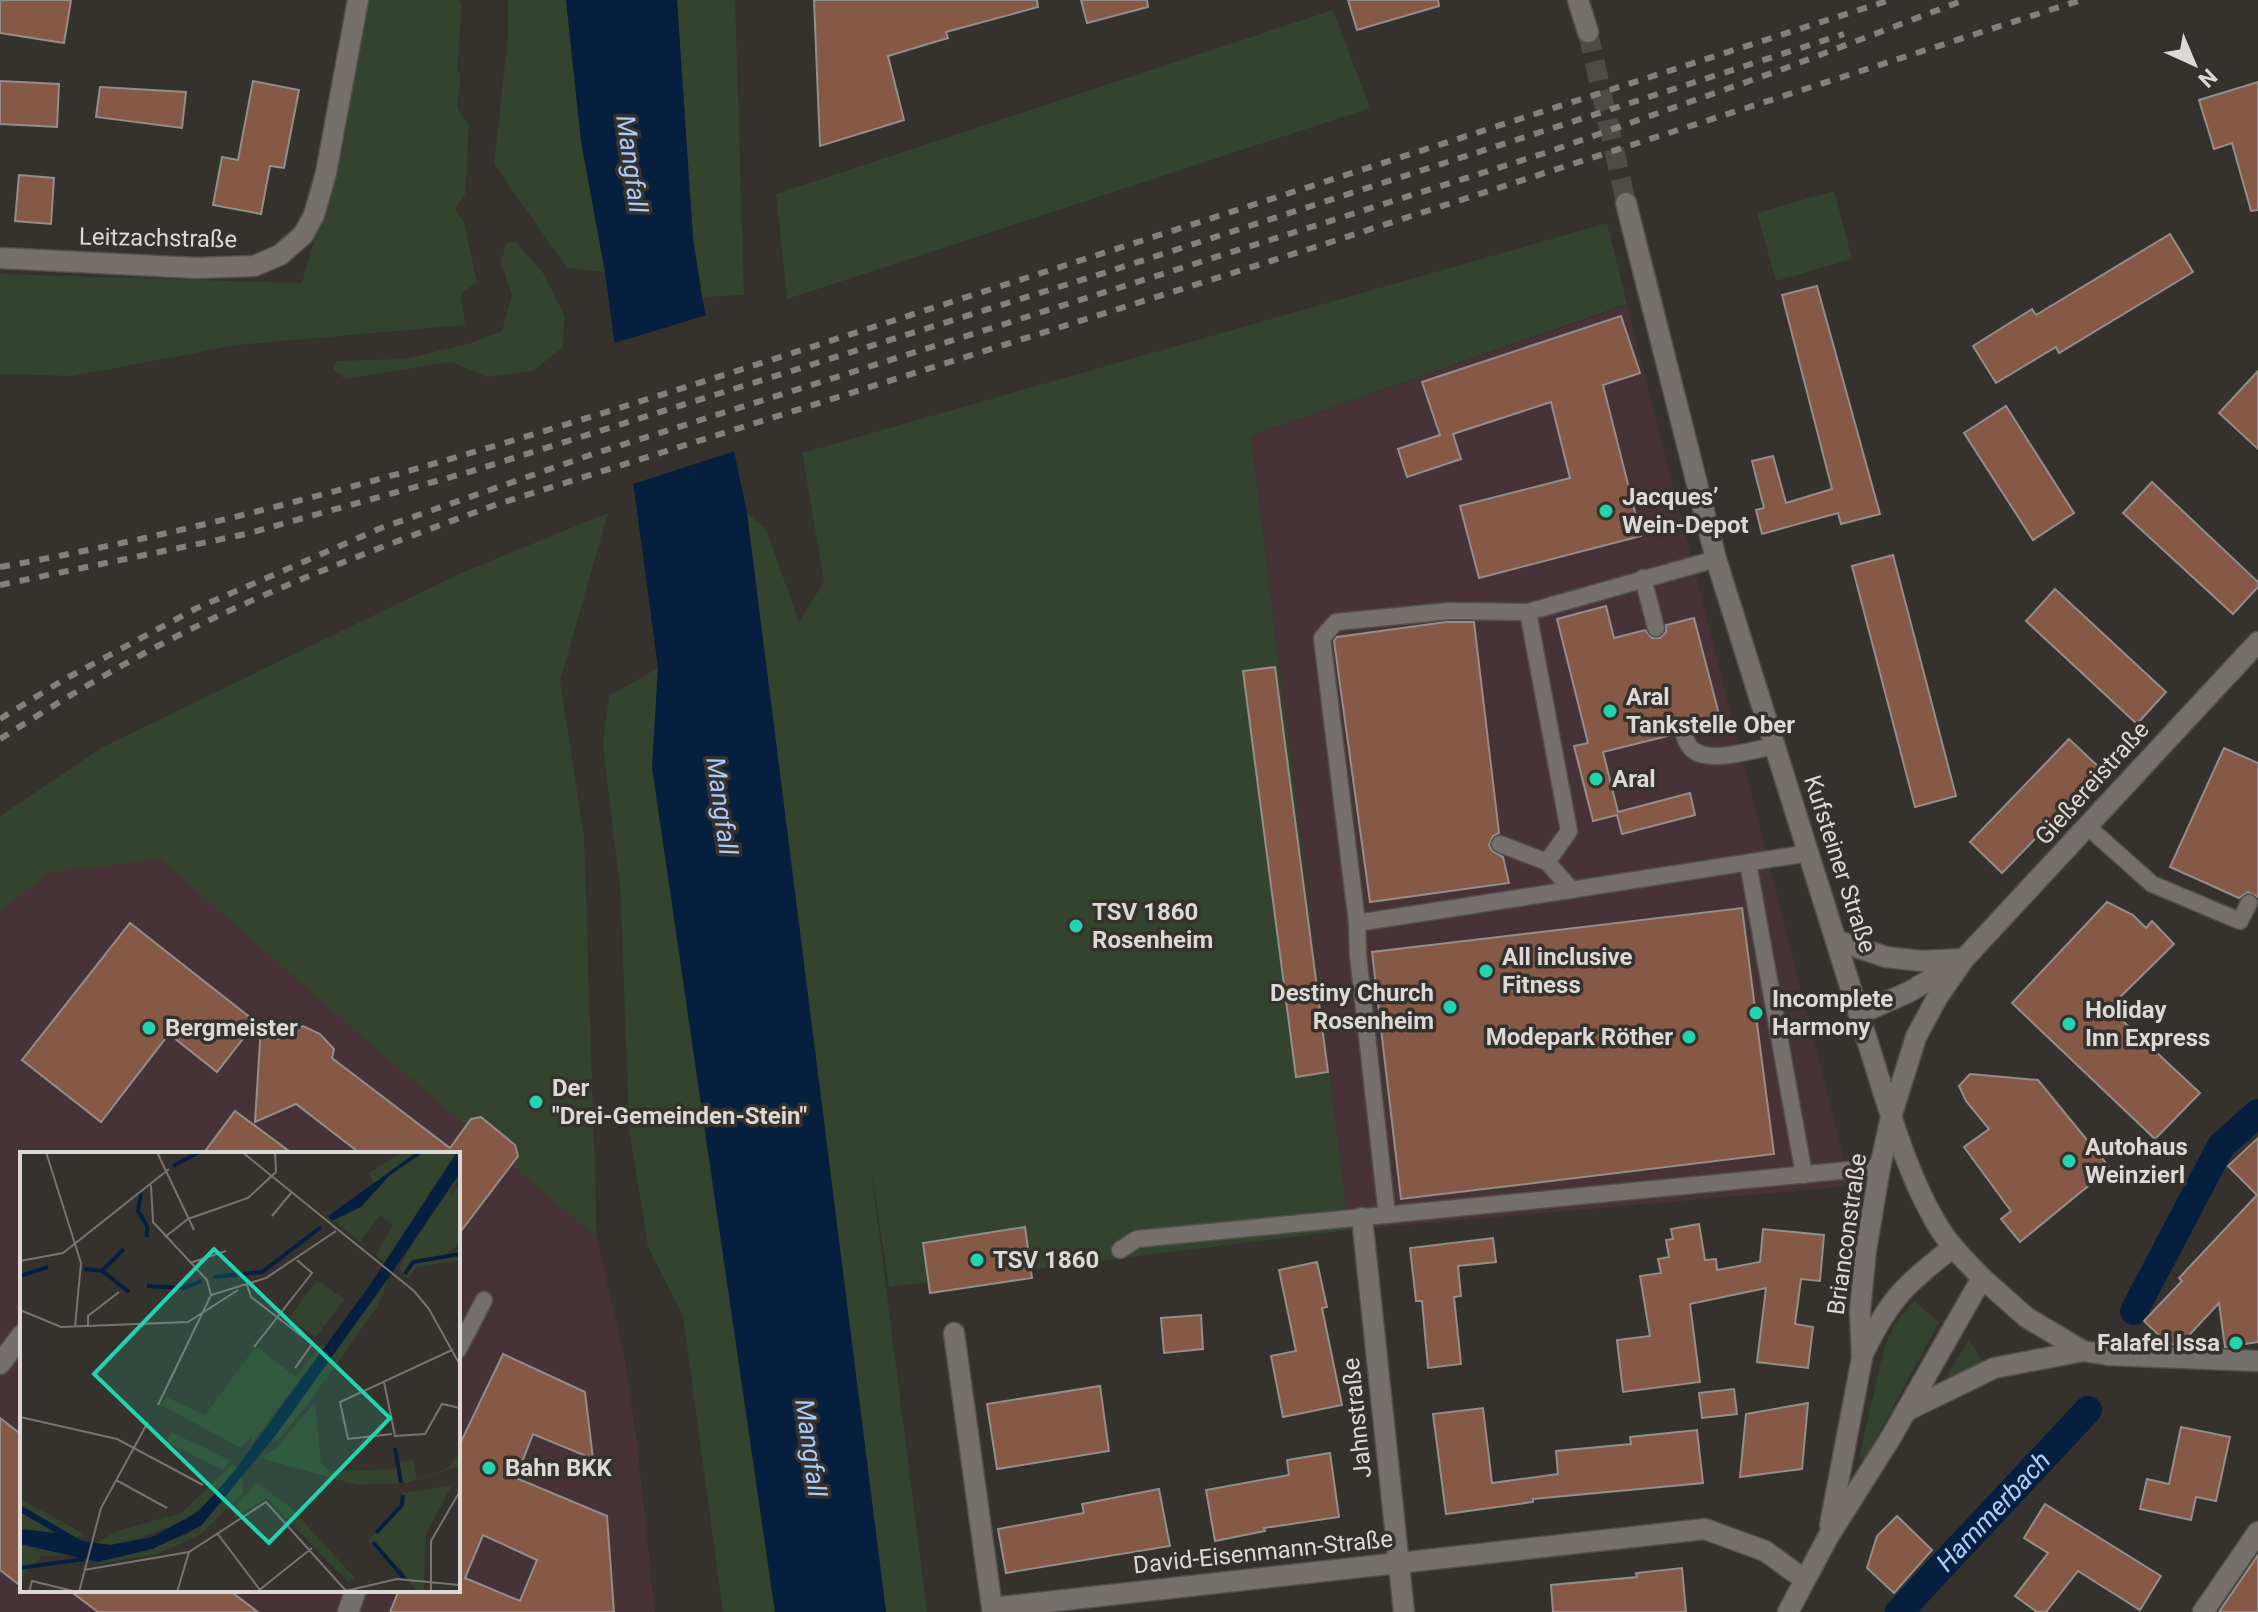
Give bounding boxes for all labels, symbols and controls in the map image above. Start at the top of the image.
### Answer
north arrow [2154,24,2234,104]
text: N [2193,64,2222,92]
water label: Mangfall [610,113,654,216]
street label: Leitzachstraße [79,223,237,253]
place label: Jacques’ Wein-Depot [1622,483,1749,539]
marker: Jacques’ Wein-Depot [1597,502,1615,520]
place label: Aral Tankstelle Ober [1626,683,1795,739]
marker: Aral Tankstelle Ober [1601,702,1619,720]
street label: Gießereistraße [2029,716,2155,850]
water label: Mangfall [700,755,744,858]
place label: Aral [1612,765,1656,793]
marker: Aral [1587,770,1605,788]
street label: Kufsteiner Straße [1798,772,1882,956]
place label: TSV 1860 Rosenheim [1092,898,1213,954]
marker: TSV 1860 Rosenheim [1067,917,1085,935]
place label: All inclusive Fitness [1502,943,1633,999]
marker: All inclusive Fitness [1477,962,1495,980]
place label: Destiny Church Rosenheim [1270,979,1434,1035]
place label: Incomplete Harmony [1772,985,1893,1041]
place label: Holiday Inn Express [2085,996,2210,1052]
marker: Destiny Church Rosenheim [1441,998,1459,1016]
marker: Incomplete Harmony [1747,1004,1765,1022]
place label: Bergmeister [165,1014,298,1042]
marker: Holiday Inn Express [2060,1015,2078,1033]
marker: Bergmeister [140,1019,158,1037]
place label: Modepark Röther [1486,1023,1673,1051]
marker: Modepark Röther [1680,1028,1698,1046]
place label: Der "Drei-Gemeinden-Stein" [552,1074,807,1130]
marker: Der "Drei-Gemeinden-Stein" [527,1093,545,1111]
place label: Autohaus Weinzierl [2085,1133,2188,1189]
street label: Brianconstraße [1822,1151,1872,1317]
inset map [20,1152,460,1592]
marker: Autohaus Weinzierl [2060,1152,2078,1170]
place label: TSV 1860 [993,1246,1099,1274]
marker: TSV 1860 [968,1251,986,1269]
place label: Falafel Issa [2097,1329,2220,1357]
marker: Falafel Issa [2227,1334,2245,1352]
street label: Jahnstraße [1337,1357,1377,1479]
water label: Mangfall [789,1397,833,1500]
water label: Hammerbach [1930,1445,2056,1577]
place label: Bahn BKK [505,1454,613,1482]
marker: Bahn BKK [480,1459,498,1477]
street label: David-Eisenmann-Straße [1132,1524,1394,1580]

